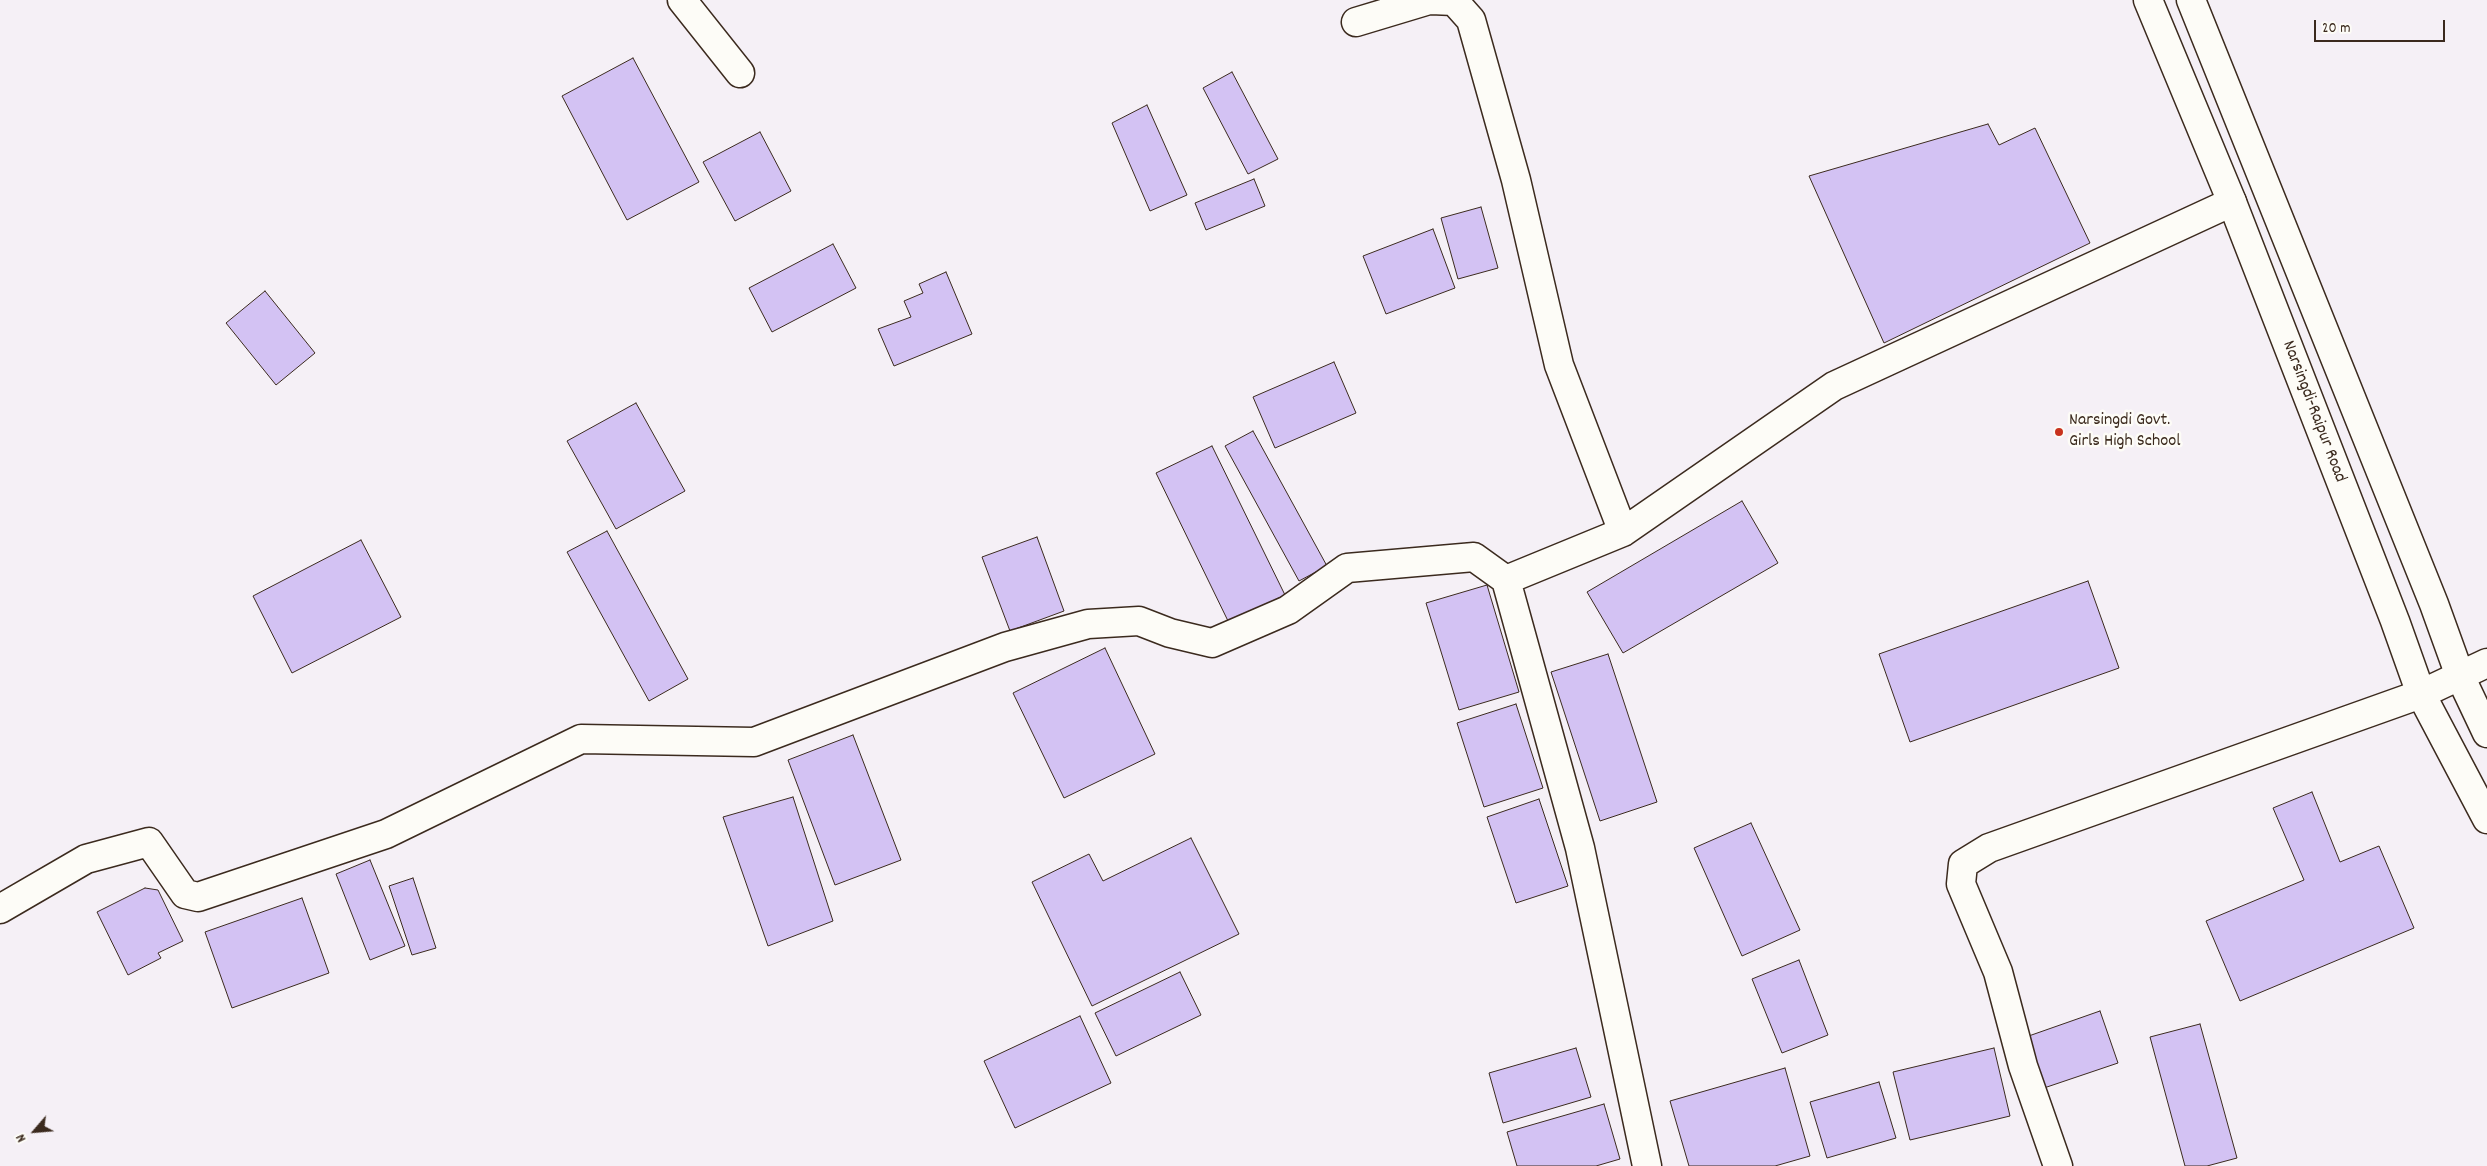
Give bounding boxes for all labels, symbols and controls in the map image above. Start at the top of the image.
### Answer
scale bar [2317,10,2448,42]
text: 20 m [2322,18,2350,40]
street label: Narsingdi-Raipur Road [2276,338,2350,486]
place label: Narsingdi Govt. Girls High School [2069,411,2181,454]
marker: Narsingdi Govt. Girls High School [2053,426,2065,438]
north arrow [10,1106,60,1156]
text: N [11,1130,32,1145]

